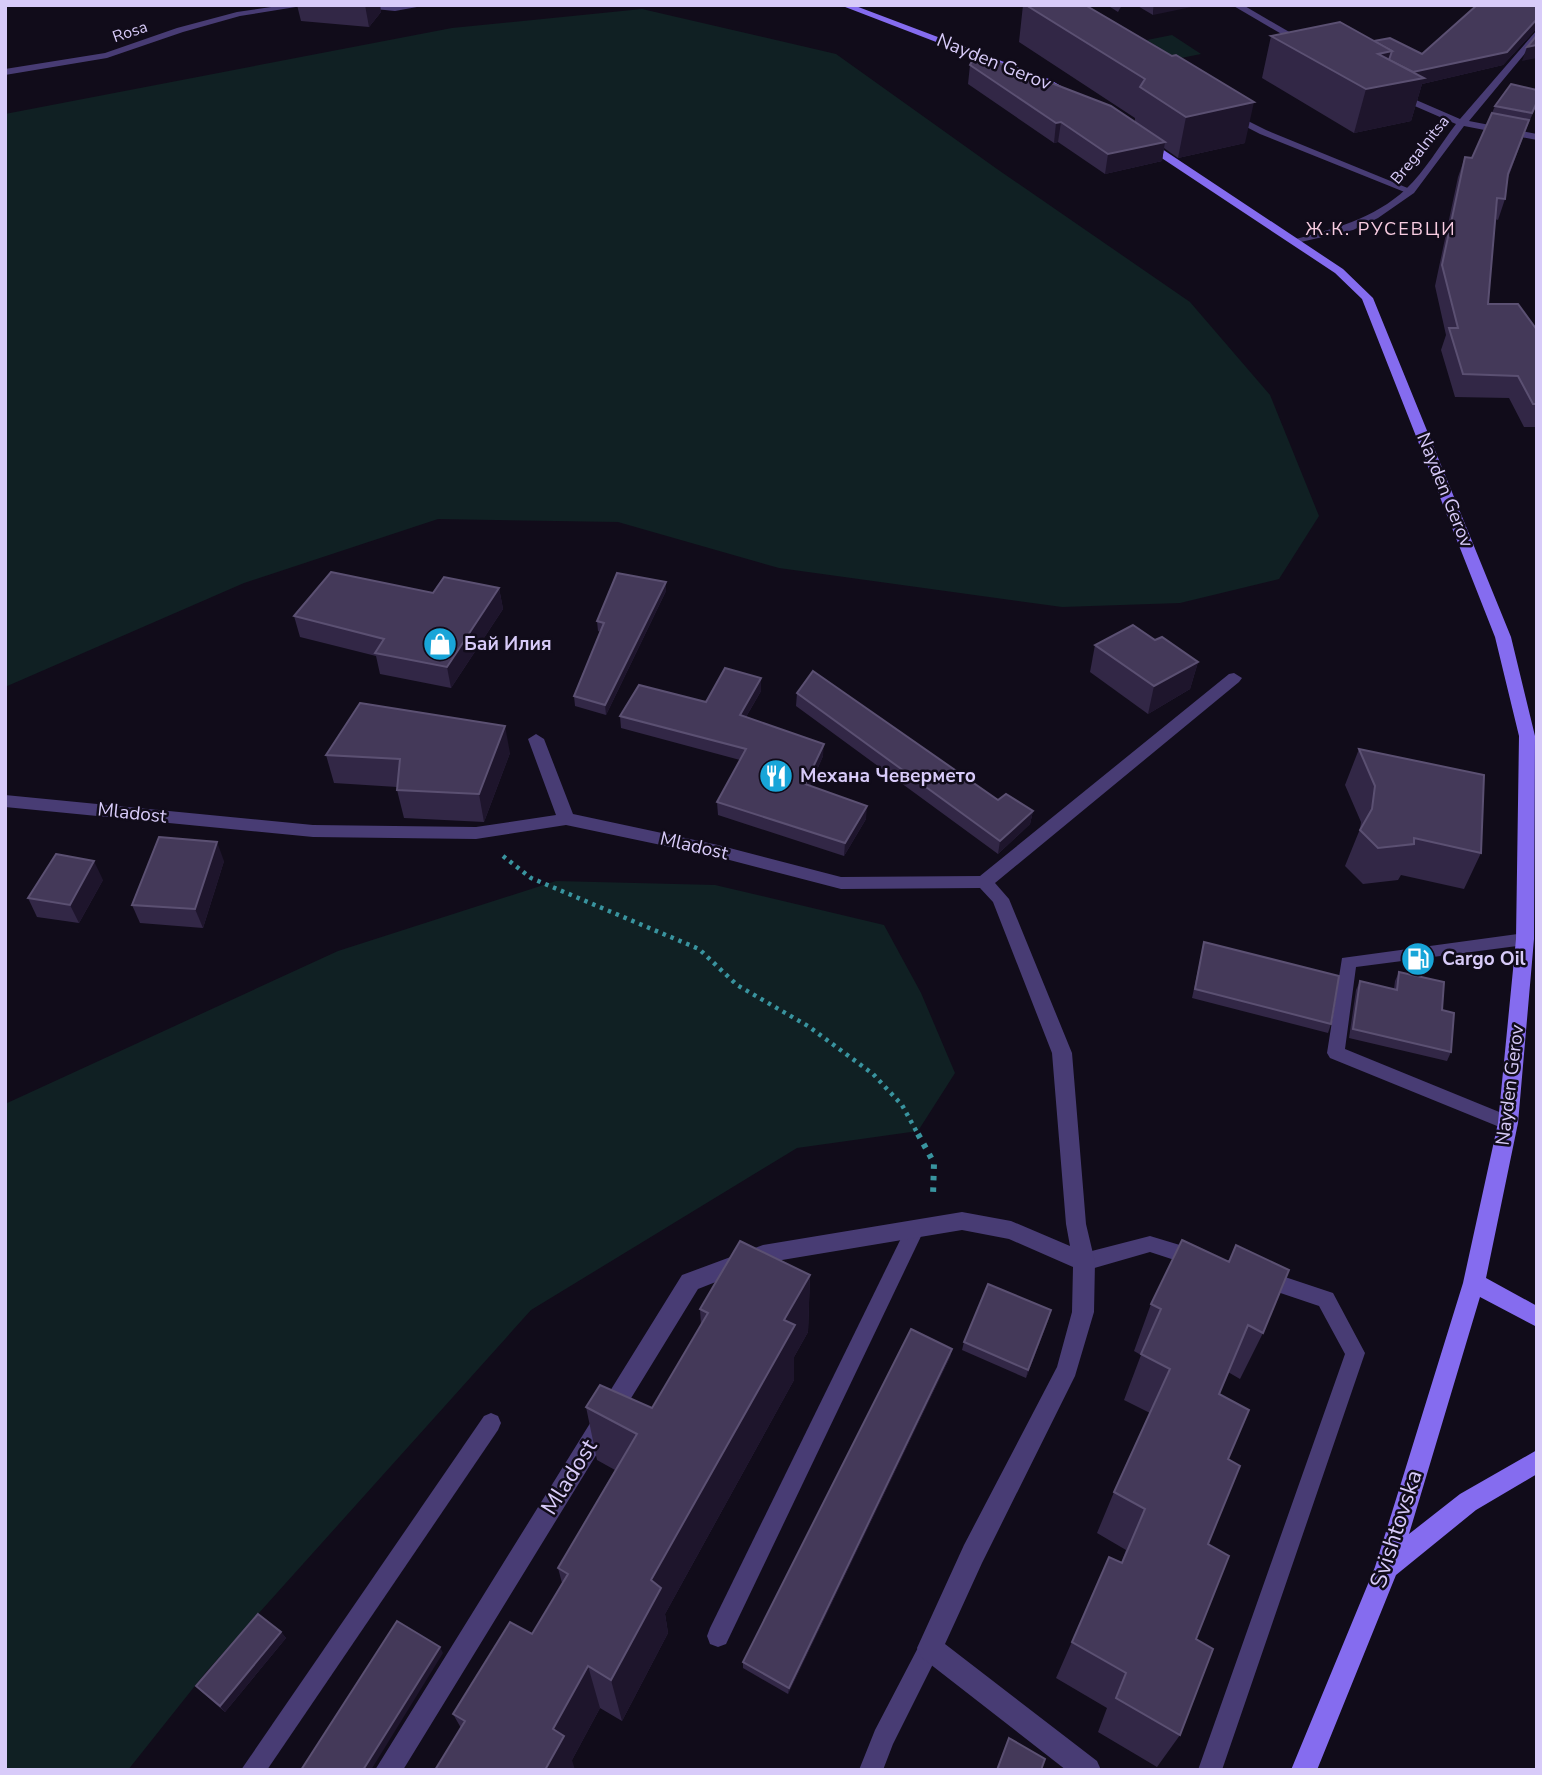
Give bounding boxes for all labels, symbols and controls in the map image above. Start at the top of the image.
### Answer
street label: Rosa [110,16,150,48]
street label: Nayden Gerov [933,27,1055,97]
street label: Bregalnitsa [1386,111,1454,189]
district label: Ж.К. РУСЕВЦИ [1306,217,1456,241]
street label: Nayden Gerov [1410,429,1480,551]
shop icon: Бай Илия [421,625,459,663]
place label: Бай Илия [464,631,552,657]
restaurant icon: Механа Чевермето [757,757,795,795]
place label: Механа Чевермето [800,763,976,789]
street label: Mladost [96,796,168,830]
street label: Mladost [657,826,731,867]
fuel station icon: Cargo Oil [1399,940,1437,978]
place label: Cargo Oil [1442,946,1526,972]
street label: Nayden Gerov [1490,1023,1530,1147]
street label: Mladost [534,1432,605,1521]
street label: Svishtovska [1362,1466,1430,1592]

